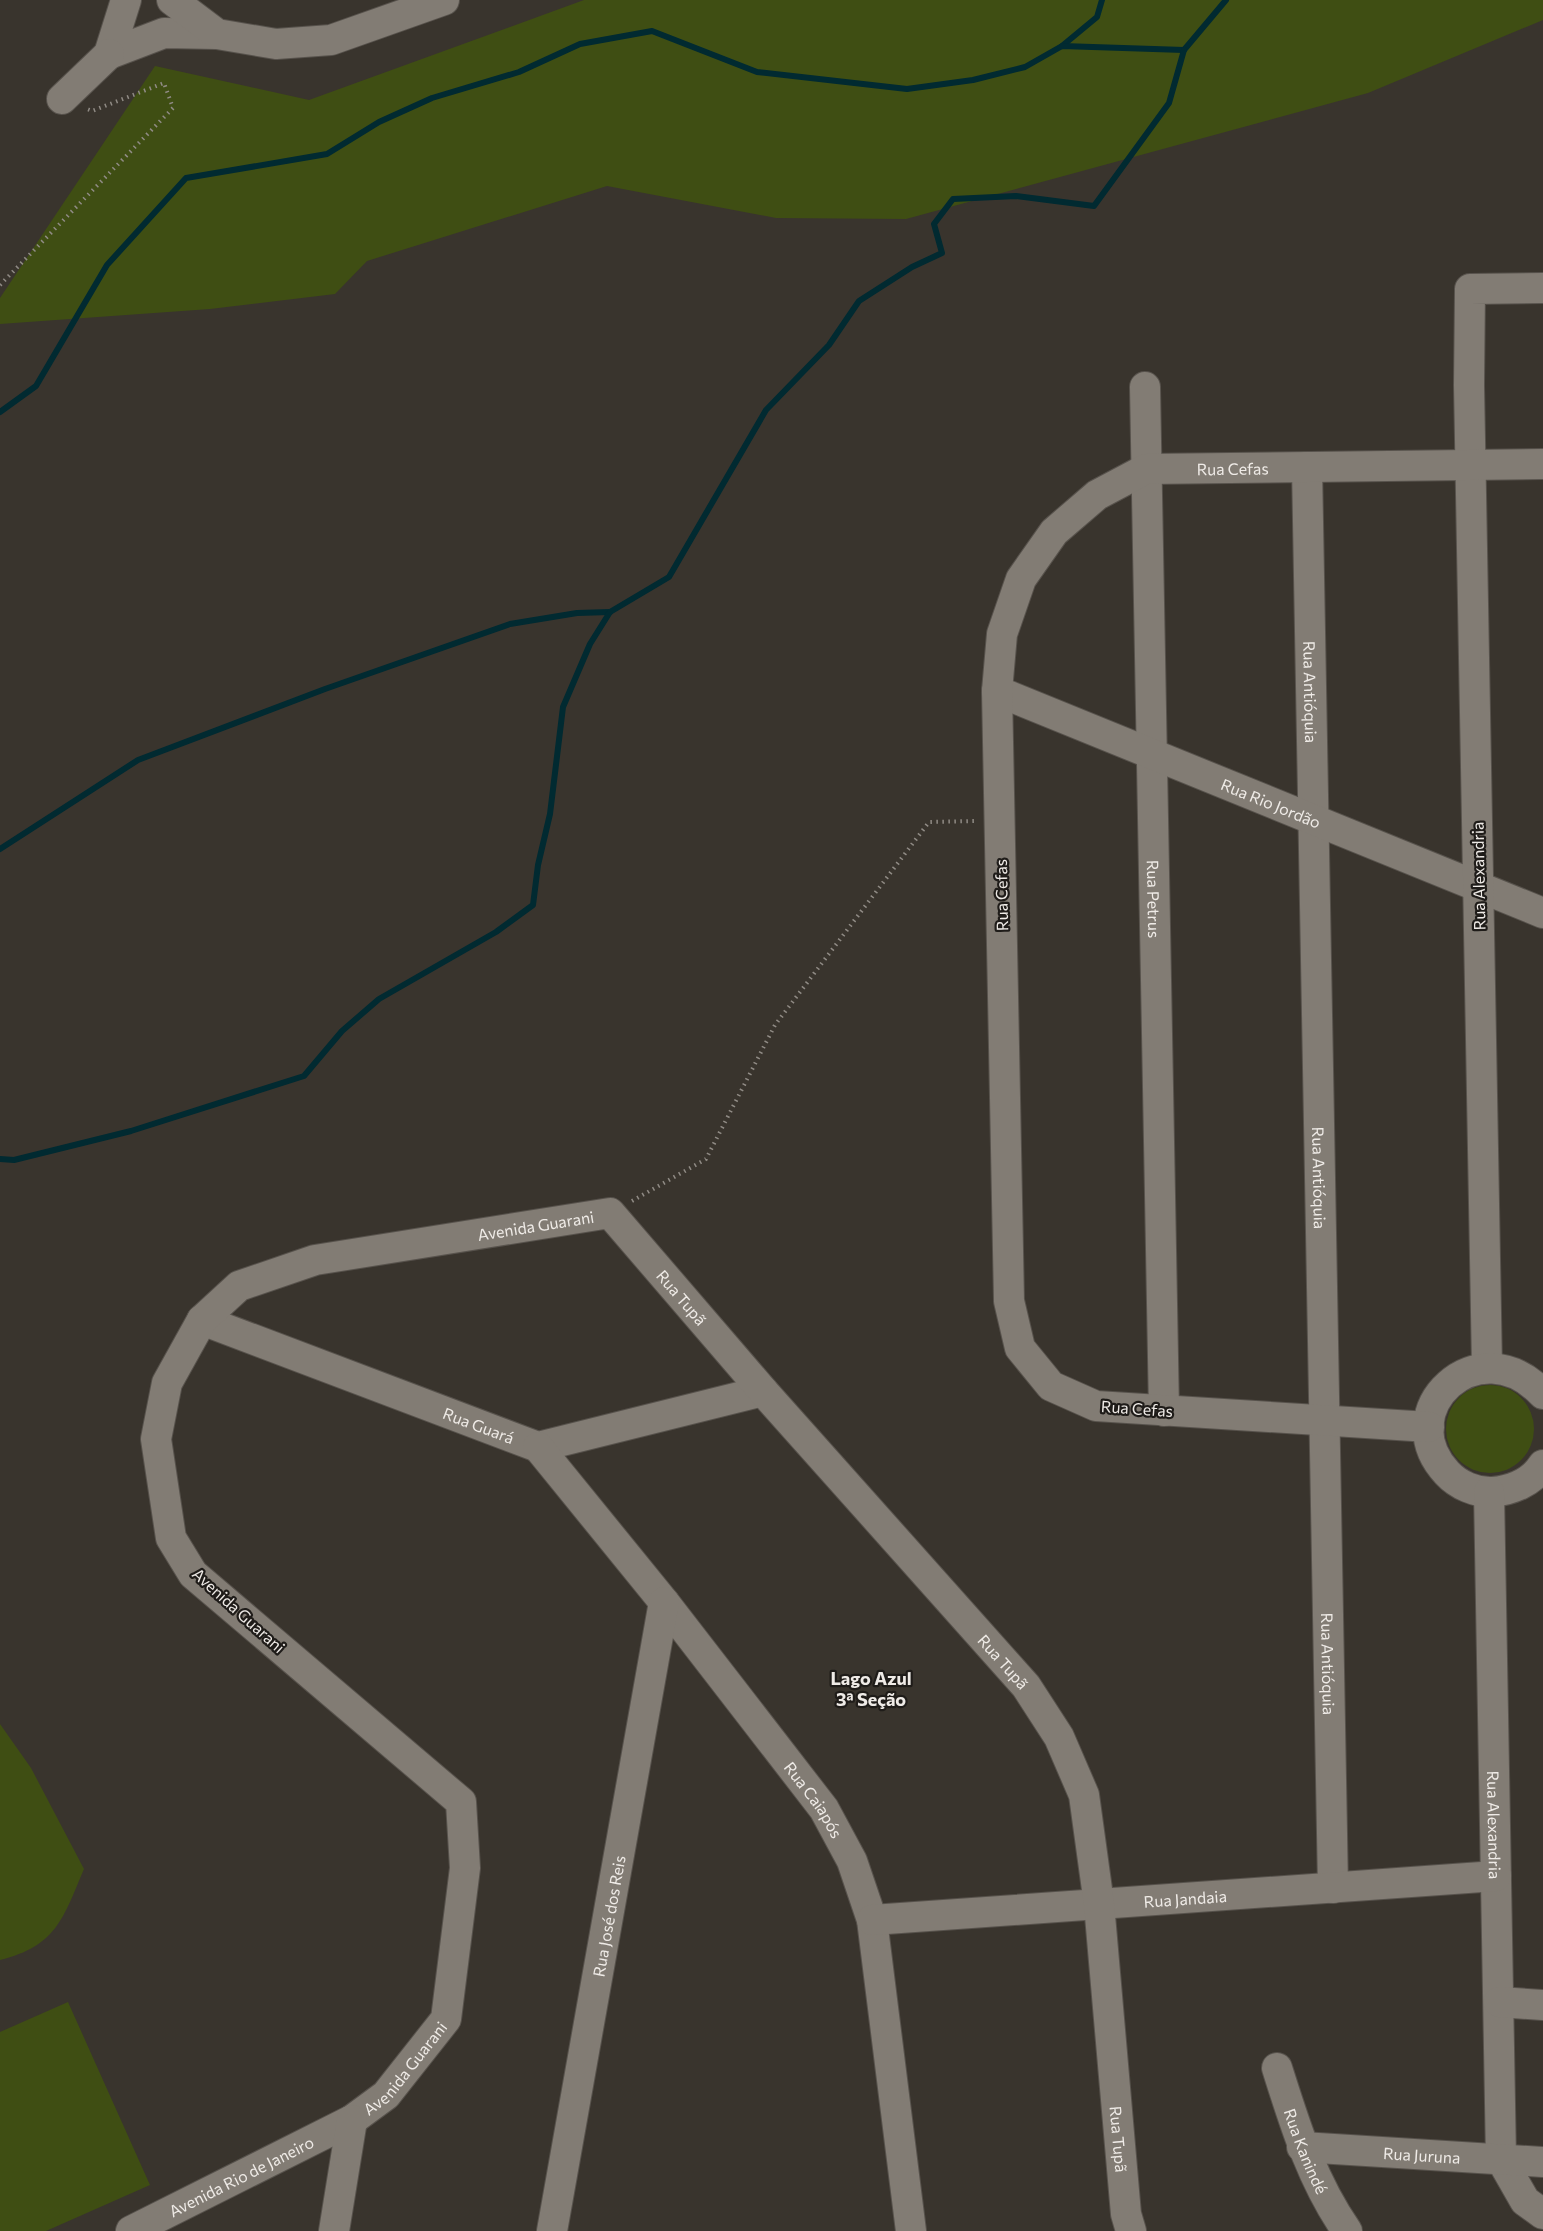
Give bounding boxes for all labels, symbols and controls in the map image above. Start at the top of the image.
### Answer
street label: Rua Cefas [1196,458,1269,478]
street label: Rua Antióquia [1301,641,1322,743]
street label: Rua Rio Jordão [1219,774,1324,831]
street label: Rua Alexandria [1468,821,1488,931]
street label: Rua Cefas [991,859,1011,931]
street label: Rua Petrus [1144,860,1165,938]
street label: Rua Antióquia [1310,1127,1330,1229]
street label: Avenida Guarani [476,1206,595,1243]
street label: Rua Tupã [653,1266,711,1328]
street label: Rua Cefas [1100,1396,1174,1420]
street label: Rua Guará [441,1403,517,1447]
street label: Avenida Guarani [189,1564,289,1656]
street label: Rua Antióquia [1318,1612,1339,1715]
street label: Rua Tupã [975,1630,1033,1692]
district label: Lago Azul 3ª Seção [830,1667,912,1710]
street label: Rua Caiapós [781,1757,847,1841]
street label: Rua Alexandria [1485,1770,1505,1880]
street label: Rua José dos Reis [588,1854,628,1978]
street label: Rua Jandaia [1143,1886,1227,1910]
street label: Avenida Guarani [359,2017,450,2118]
street label: Rua Tupã [1107,2105,1132,2173]
street label: Rua Kanindé [1281,2106,1332,2197]
street label: Avenida Rio de Janeiro [165,2131,316,2220]
street label: Rua Juruna [1382,2143,1461,2166]

